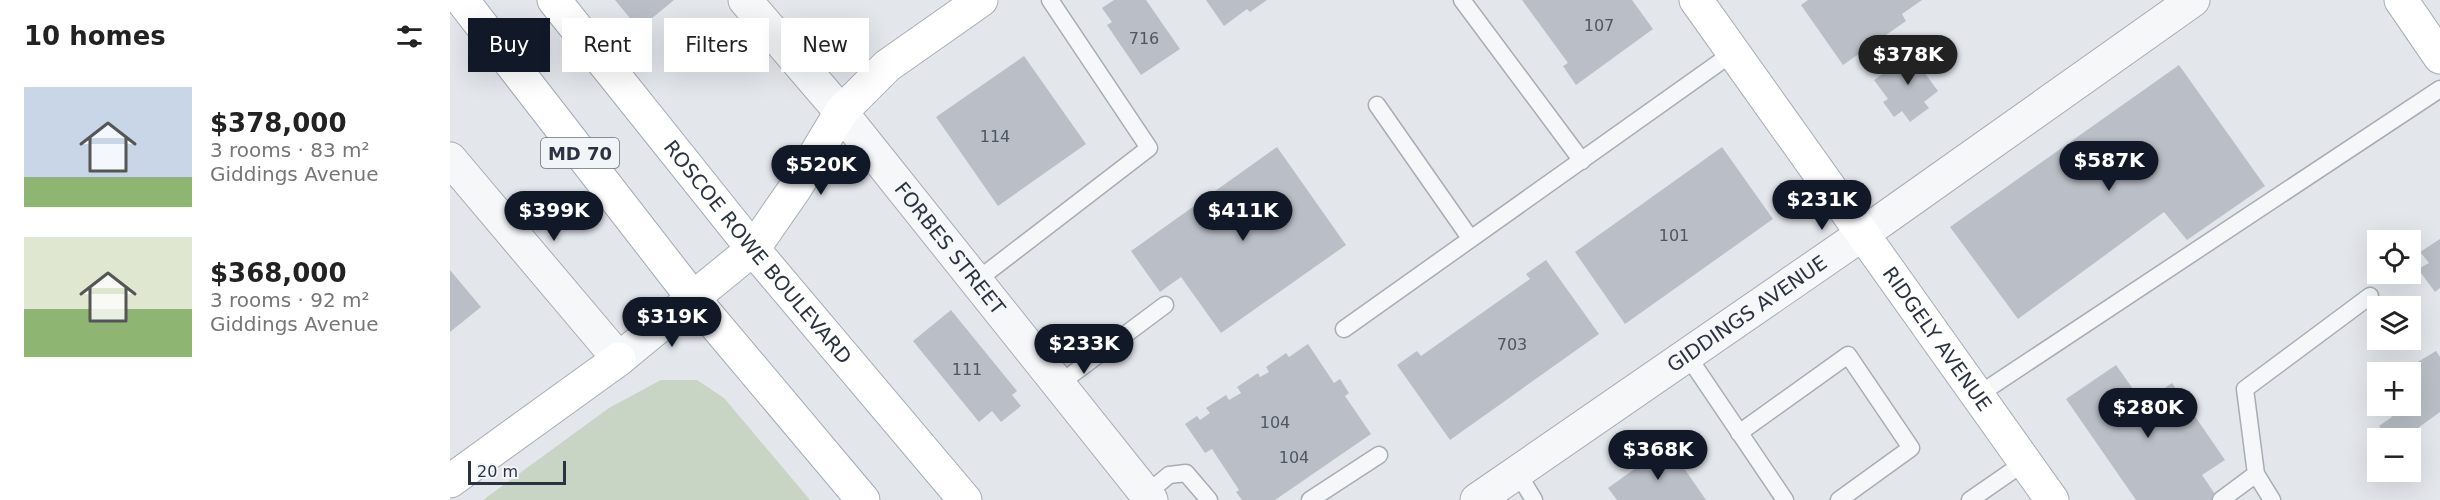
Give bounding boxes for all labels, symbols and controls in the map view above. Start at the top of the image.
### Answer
house number: 107 [1584,16,1614,35]
chip: Buy [468,18,550,72]
chip: Rent [562,18,652,72]
chip: Filters [664,18,769,72]
chip: New [781,18,869,72]
icon: filters [393,20,426,53]
text: 10 homes [24,21,166,51]
house number: 716 [1129,29,1159,48]
pin: $378K [1866,35,1950,86]
text: $378K [1872,42,1944,66]
text: $378,000 [210,108,347,138]
icon: home [72,111,144,183]
house number: 114 [980,127,1010,146]
street label: ROSCOE ROWE BOULEVARD [659,135,857,369]
text: 3 rooms · 83 m² [210,138,370,162]
road number: MD 70 [541,138,619,168]
pin: $587K [2067,141,2151,192]
pin: $520K [779,145,863,196]
text: $587K [2073,148,2145,172]
text: $520K [785,152,857,176]
text: Giddings Avenue [210,162,378,186]
street label: FORBES STREET [890,177,1011,320]
pin: $231K [1780,180,1864,231]
text: $231K [1786,187,1858,211]
pin: $399K [512,191,596,242]
pin: $411K [1201,191,1285,242]
text: $399K [518,198,590,222]
text: $411K [1207,198,1279,222]
house number: 101 [1659,226,1689,245]
map controls [2367,230,2421,482]
button: locate [2367,230,2421,284]
street label: GIDDINGS AVENUE [1663,250,1831,377]
text: $368,000 [210,258,347,288]
icon: home [72,261,144,333]
street label: RIDGELY AVENUE [1878,262,1997,416]
text: 3 rooms · 92 m² [210,288,370,312]
button: layers [2367,296,2421,350]
pin: $319K [630,297,714,348]
text: $319K [636,304,708,328]
text: Giddings Avenue [210,312,378,336]
pin: $233K [1042,324,1126,375]
text: $233K [1048,331,1120,355]
house number: 703 [1497,335,1527,354]
house number: 111 [952,360,982,379]
button: + [2367,362,2421,416]
pin: $280K [2106,388,2190,439]
text: $280K [2112,395,2184,419]
house number: 104 [1260,413,1290,432]
button: − [2367,428,2421,482]
pin: $368K [1616,430,1700,481]
text: $368K [1622,437,1694,461]
house number: 104 [1279,448,1309,467]
scale bar [468,458,566,486]
text: 20 m [477,462,518,481]

